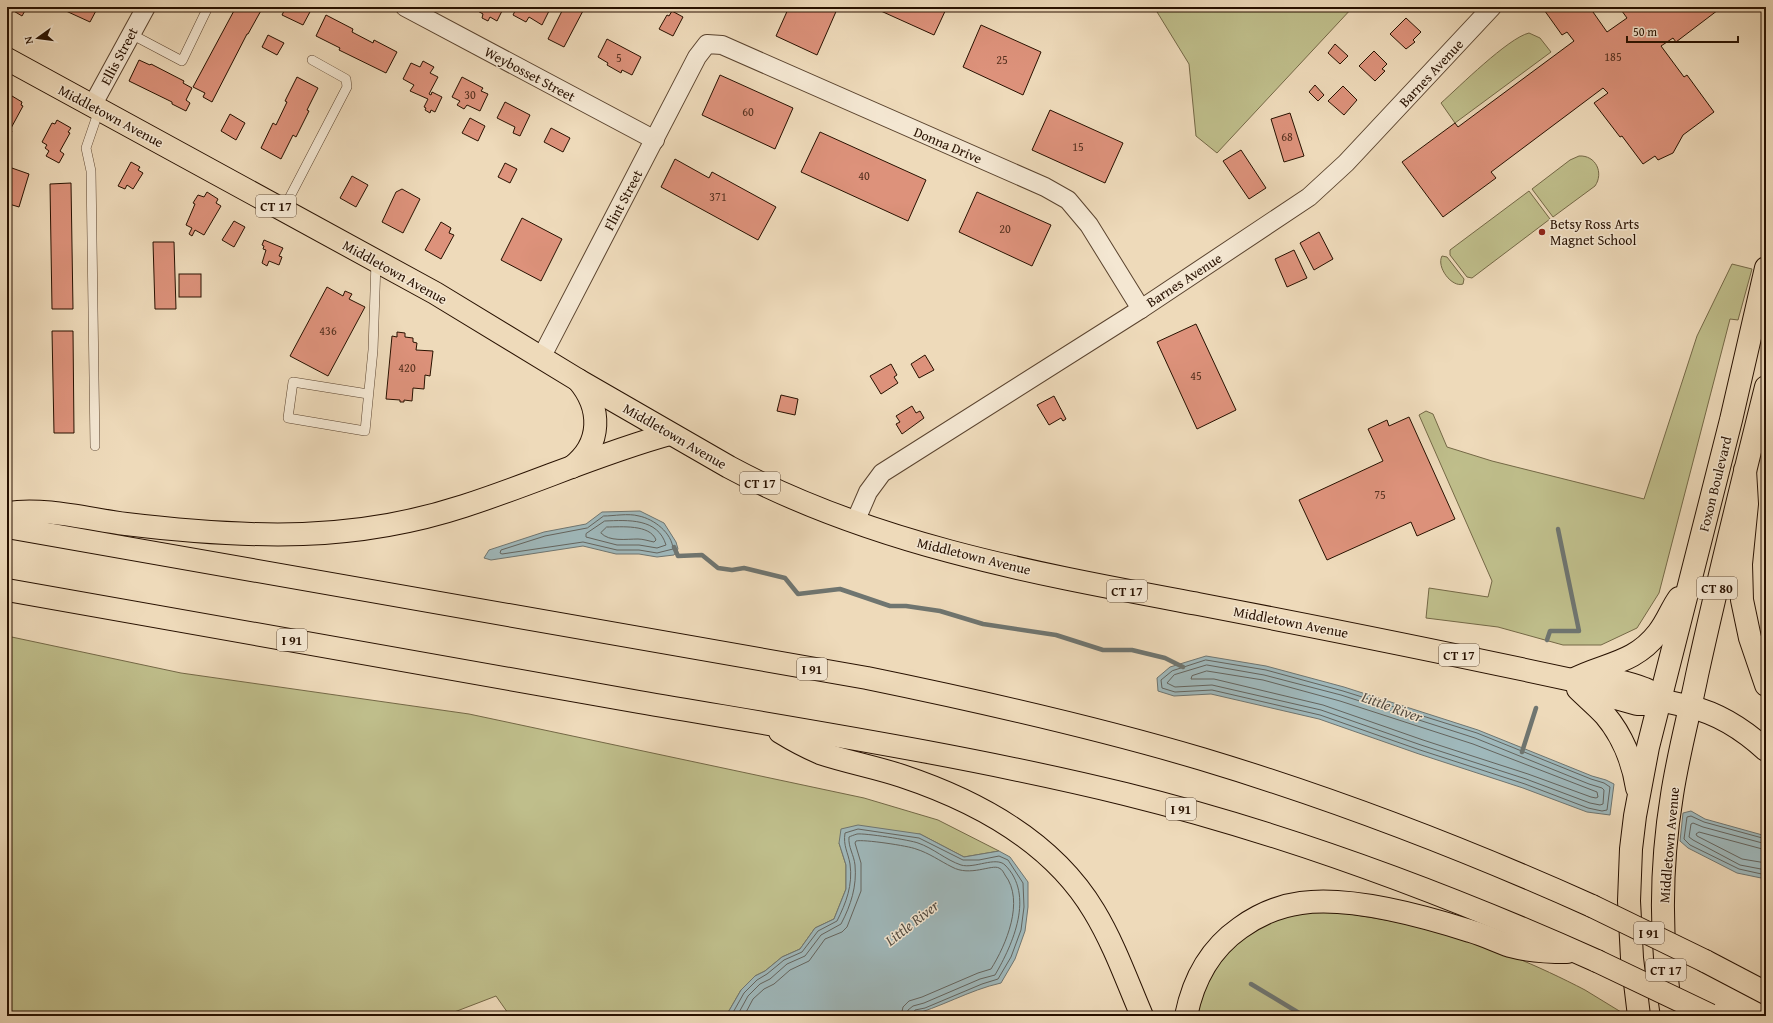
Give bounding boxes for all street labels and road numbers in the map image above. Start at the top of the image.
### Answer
street label: Ellis Street [95,23,143,88]
street label: Barnes Avenue [1394,34,1468,111]
street label: Weybosset Street [481,42,579,106]
street label: Middletown Avenue [55,80,168,152]
street label: Donna Drive [911,122,986,169]
street label: Flint Street [599,166,647,234]
road number: CT 17 [256,195,296,217]
street label: Middletown Avenue [339,235,451,309]
street label: Barnes Avenue [1142,248,1226,312]
street label: Middletown Avenue [619,398,731,474]
street label: Foxon Boulevard [1693,434,1737,534]
road number: CT 17 [740,472,780,494]
street label: Middletown Avenue [915,532,1033,580]
road number: CT 80 [1697,577,1737,599]
road number: CT 17 [1107,580,1147,602]
street label: Middletown Avenue [1232,601,1351,643]
road number: I 91 [277,629,307,651]
road number: CT 17 [1439,644,1479,666]
road number: I 91 [797,658,827,680]
street label: Middletown Avenue [1654,786,1684,904]
road number: I 91 [1166,798,1196,820]
road number: I 91 [1634,922,1664,944]
road number: CT 17 [1646,959,1686,981]

